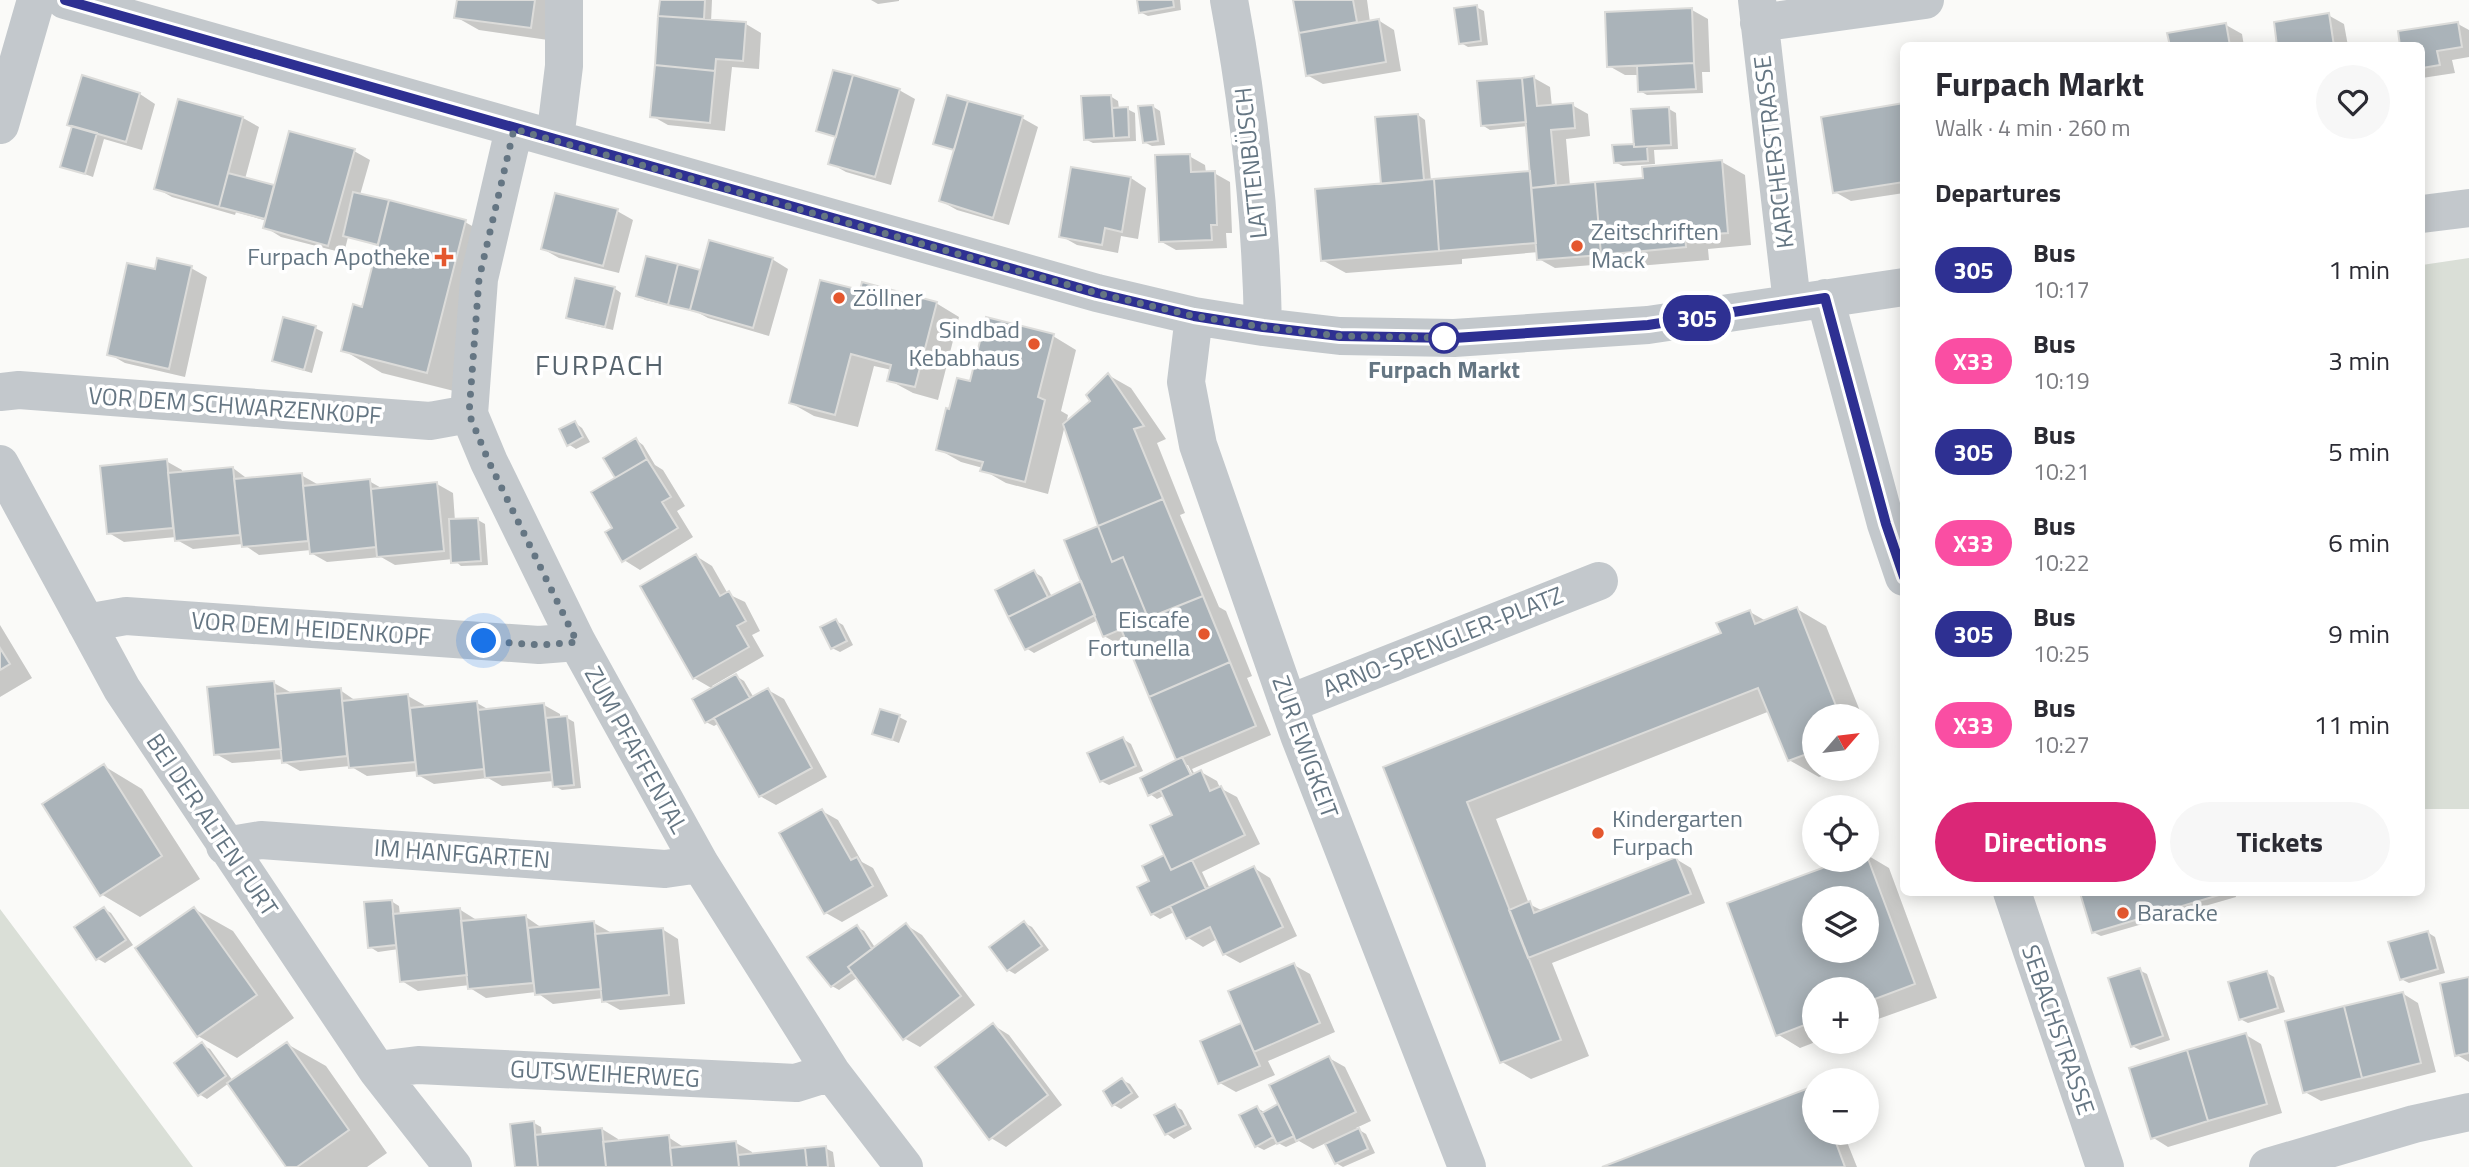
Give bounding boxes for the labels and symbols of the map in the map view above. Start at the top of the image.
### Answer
street label: KARCHERSTRASSE [1743,54,1803,250]
street label: LATTENBÜSCH [1224,86,1276,241]
place label: Zeitschriften Mack [1591,213,1719,277]
place label: Furpach Apotheke [247,238,430,274]
marker: Zeitschriften Mack [1569,238,1585,254]
marker: Furpach Apotheke [436,249,452,265]
place label: Zöllner [853,279,923,315]
marker: Zöllner [831,290,847,306]
line badge: 305 [1657,295,1737,341]
place label: Sindbad Kebabhaus [908,311,1020,375]
marker: Furpach Markt [1429,323,1459,353]
marker: Sindbad Kebabhaus [1026,336,1042,352]
district label: FURPACH [535,343,665,386]
place label: Furpach Markt [1368,351,1520,387]
street label: VOR DEM SCHWARZENKOPF [87,377,383,433]
street label: ARNO-SPENGLER-PLATZ [1317,576,1568,706]
place label: Eiscafe Fortunella [1088,601,1190,665]
street label: VOR DEM HEIDENKOPF [190,602,432,654]
your location [466,623,501,658]
marker: Eiscafe Fortunella [1196,626,1212,642]
street label: ZUM PFAFFENTAL [576,659,698,840]
street label: ZUR EWIGKEIT [1264,670,1348,823]
north arrow [1802,704,1880,780]
street label: BEI DER ALTEN FURT [138,726,288,924]
place label: Kindergarten Furpach [1612,800,1743,864]
marker: Kindergarten Furpach [1590,825,1606,841]
street label: IM HANFGARTEN [373,829,551,877]
place label: Baracke [2137,894,2218,930]
marker: Baracke [2115,905,2131,921]
street label: SEBACHSTRASSE [2013,940,2105,1120]
street label: GUTSWEIHERWEG [509,1050,701,1096]

